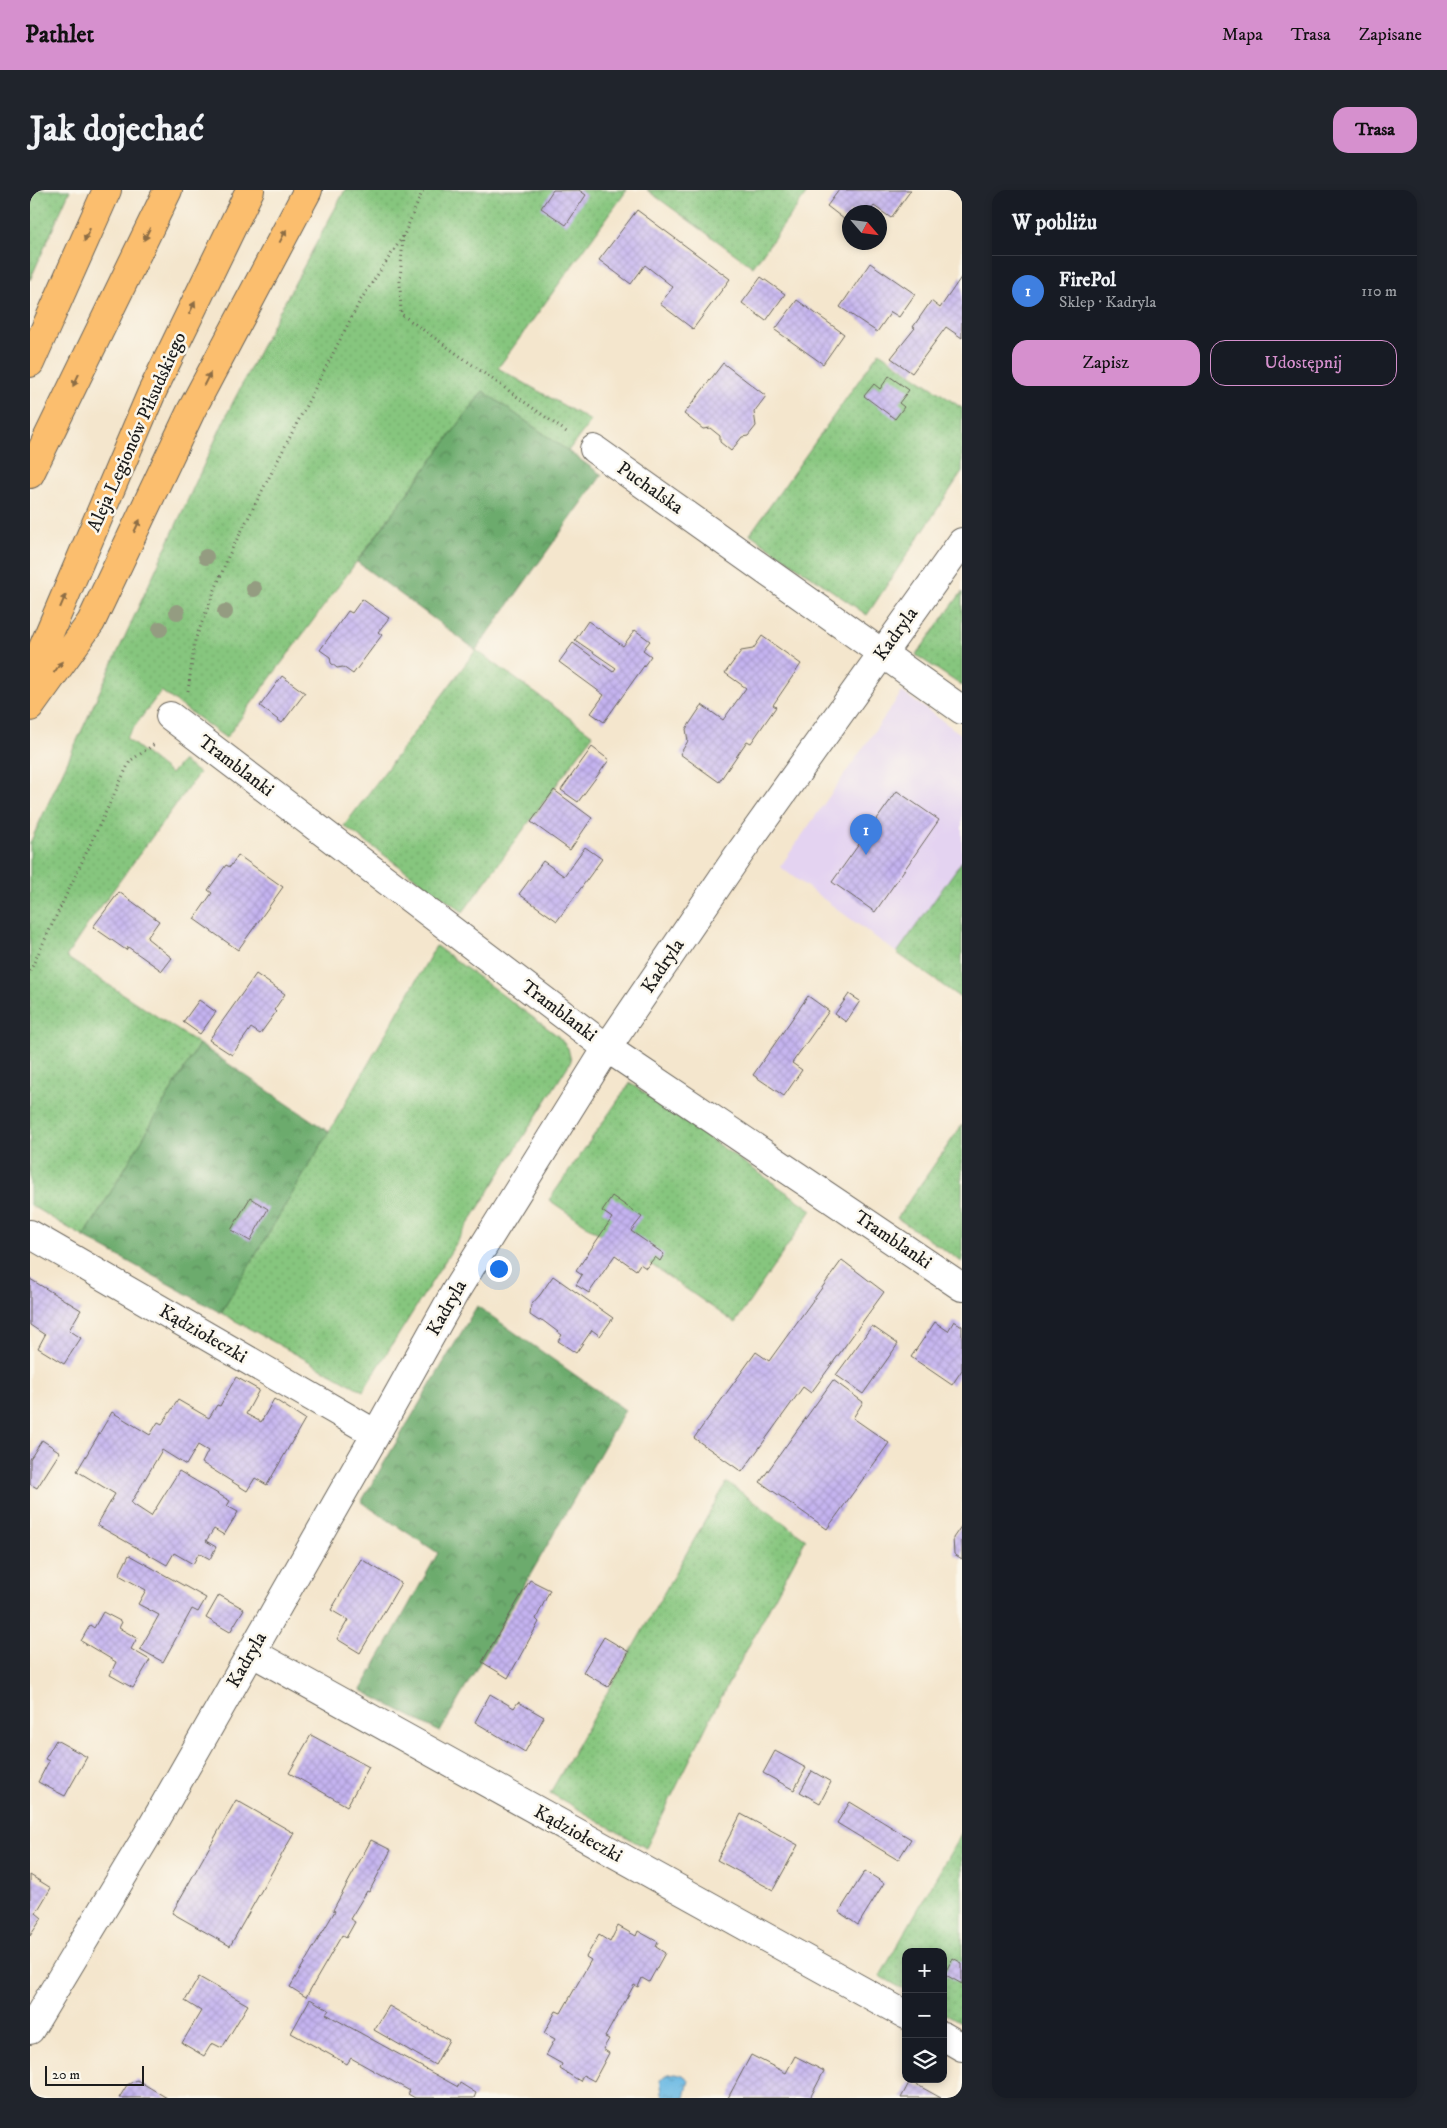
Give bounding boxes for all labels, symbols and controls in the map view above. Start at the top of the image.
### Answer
text: Pathlet [25,20,94,50]
text: Mapa [1222,24,1263,46]
text: Trasa [1291,24,1331,46]
text: Zapisane [1359,24,1422,46]
button: Trasa [1333,107,1417,153]
text: Jak dojechać [30,108,204,152]
north arrow [842,205,887,250]
text: W pobliżu [1012,210,1097,236]
one-way arrow [143,227,151,241]
one-way arrow [83,228,91,242]
one-way arrow [279,228,287,243]
text: FirePol [1059,269,1116,292]
text: 1 [1025,281,1031,301]
text: 110 m [1361,281,1397,301]
text: Sklep · Kadryla [1059,292,1156,312]
one-way arrow [188,301,197,316]
street label: Aleja Legionów Piłsudskiego [83,329,191,535]
button: Zapisz [1012,340,1200,386]
button: Udostępnij [1210,340,1397,386]
one-way arrow [203,372,211,387]
one-way arrow [72,373,80,387]
street label: Puchalska [612,457,688,519]
one-way arrow [133,519,141,533]
one-way arrow [59,594,67,608]
street label: Kadryla [869,603,923,665]
one-way arrow [53,661,63,674]
street label: Tramblanki [194,730,278,802]
pin: 1 [850,814,882,855]
street label: Kadryla [637,935,689,997]
street label: Tramblanki [517,975,601,1047]
street label: Tramblanki [850,1206,936,1274]
your location [486,1256,512,1282]
street label: Kadryla [422,1276,472,1340]
street label: Kądziołeczki [155,1300,251,1368]
street label: Kadryla [222,1628,272,1692]
street label: Kądziołeczki [530,1800,626,1868]
map controls [902,1948,947,2083]
button: + [902,1948,947,1993]
button: − [902,1993,947,2038]
button: layers [902,2038,947,2083]
scale bar [45,2063,144,2086]
text: 20 m [52,2066,80,2084]

